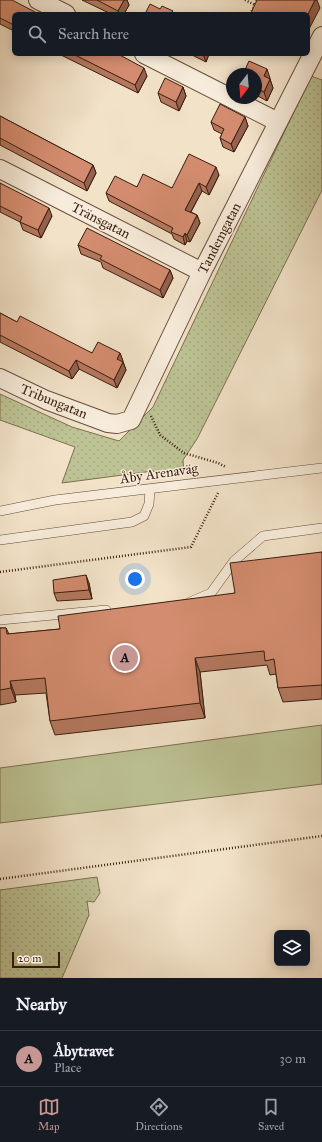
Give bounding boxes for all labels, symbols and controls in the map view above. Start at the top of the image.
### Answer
search box [12,12,310,56]
icon: search [26,23,48,45]
text: Search here [58,25,129,43]
north arrow [226,68,262,104]
street label: Tränsgatan [68,198,134,243]
street label: Tandemgatan [194,199,245,277]
street label: Tribungatan [18,380,90,423]
street label: Åby Arenaväg [118,459,200,488]
your location [125,569,145,589]
pin: A [112,643,138,673]
map controls [274,930,310,966]
button: layers [274,930,310,966]
scale bar [12,950,60,969]
text: 20 m [18,952,41,965]
text: Nearby [16,994,67,1015]
text: Åbytravet [54,1042,114,1060]
text: A [25,1051,33,1067]
text: 30 m [280,1051,306,1067]
text: Place [54,1060,81,1076]
tab: Map [38,1096,60,1133]
tab: Directions [135,1096,183,1133]
tab: Saved [258,1096,284,1133]

